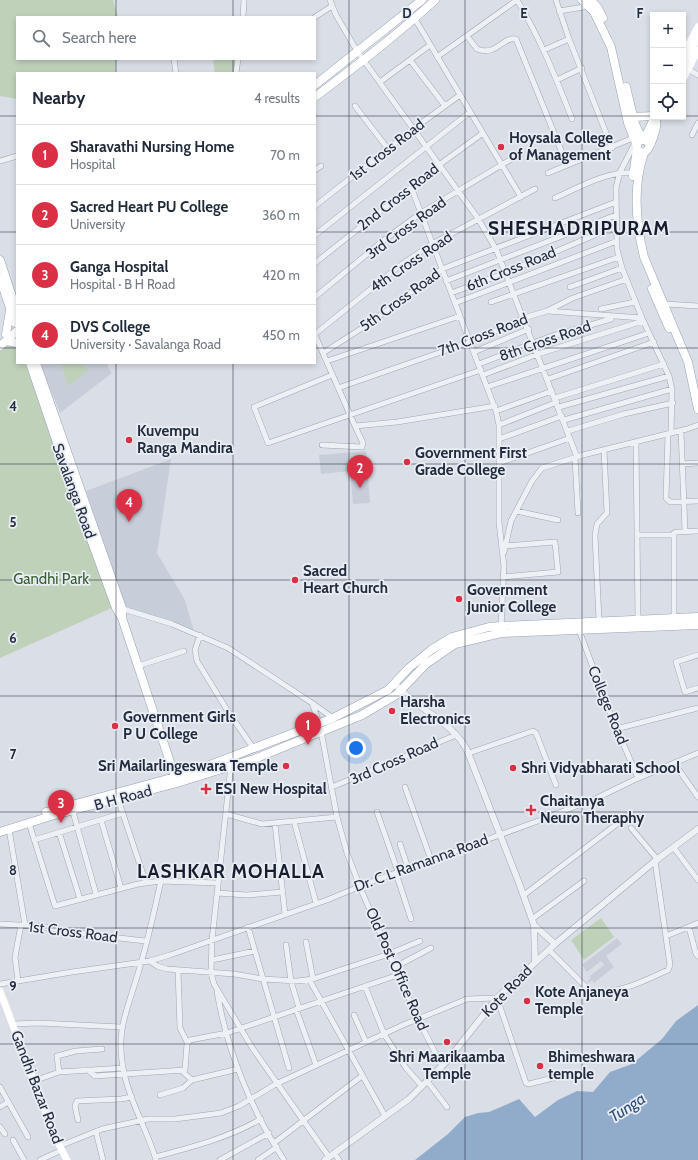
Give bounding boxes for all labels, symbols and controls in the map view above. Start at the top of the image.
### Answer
text: D [402,5,412,21]
text: E [520,5,528,21]
text: F [637,5,644,21]
map controls [650,12,686,120]
button: + [650,12,686,48]
search box [16,16,316,60]
icon: search [30,27,52,49]
text: Search here [62,29,137,47]
button: − [650,48,686,84]
button: locate [650,84,686,120]
text: Nearby [32,88,85,108]
text: 4 results [254,90,300,106]
street label: 1st Cross Road [346,115,428,185]
place label: Hoysala College of Management [509,129,613,164]
text: Sharavathi Nursing Home [70,138,234,156]
marker: Hoysala College of Management [496,142,506,152]
text: 1 [43,147,47,163]
text: 70 m [270,147,300,163]
text: Hospital [70,156,115,172]
street label: 2nd Cross Road [354,160,442,234]
street label: 3rd Cross Road [362,193,450,263]
text: Sacred Heart PU College [70,198,228,216]
text: 2 [42,207,48,223]
text: 360 m [262,207,300,223]
text: University [70,216,125,232]
district label: SHESHADRIPURAM [488,217,670,240]
street label: 4th Cross Road [366,228,456,296]
street label: 6th Cross Road [463,243,559,295]
text: Ganga Hospital [70,258,168,276]
street label: 5th Cross Road [356,265,444,335]
text: 3 [41,267,49,283]
text: 420 m [262,267,300,283]
text: Hospital · B H Road [70,276,175,292]
street label: 7th Cross Road [436,310,530,360]
street label: 8th Cross Road [497,317,593,365]
text: DVS College [70,318,150,336]
text: 4 [41,327,49,343]
text: 450 m [262,327,300,343]
text: University · Savalanga Road [70,336,221,352]
text: 4 [9,398,17,414]
place label: Kuvempu Ranga Mandira [137,422,234,457]
marker: Kuvempu Ranga Mandira [124,435,134,445]
street label: Savalanga Road [48,441,100,541]
place label: Government First Grade College [415,444,527,479]
pin: 2 [347,455,373,488]
marker: Government First Grade College [402,457,412,467]
pin: 4 [116,489,142,522]
text: 5 [10,514,17,530]
place label: Sacred Heart Church [303,562,388,597]
park label: Gandhi Park [13,570,89,588]
marker: Sacred Heart Church [290,575,300,585]
place label: Government Junior College [466,581,557,616]
marker: Government Junior College [454,594,464,604]
text: 6 [9,630,17,646]
street label: College Road [584,663,632,747]
place label: Harsha Electronics [400,693,471,728]
marker: Harsha Electronics [387,706,397,716]
place label: Government Girls P U College [123,708,236,743]
pin: 1 [295,712,321,745]
marker: Government Girls P U College [110,721,120,731]
street label: 3rd Cross Road [347,734,441,788]
your location [346,738,366,758]
text: 7 [10,746,17,762]
place label: Sri Mailarlingeswara Temple [98,757,278,775]
place label: Shri Vidyabharati School [521,759,680,777]
marker: Sri Mailarlingeswara Temple [281,761,291,771]
marker: Shri Vidyabharati School [508,763,518,773]
place label: ESI New Hospital [215,780,327,798]
street label: B H Road [92,782,154,814]
marker: ESI New Hospital [200,783,212,795]
pin: 3 [48,790,74,823]
place label: Chaitanya Neuro Theraphy [540,792,645,827]
marker: Chaitanya Neuro Theraphy [525,804,537,816]
street label: Dr. C L Ramanna Road [351,830,491,896]
district label: LASHKAR MOHALLA [137,860,325,883]
text: 8 [9,862,17,878]
street label: Old Post Office Road [362,905,432,1033]
street label: 1st Cross Road [27,918,119,946]
street label: Kote Road [478,961,536,1021]
text: 9 [9,978,17,994]
place label: Kote Anjaneya Temple [535,983,629,1018]
marker: Kote Anjaneya Temple [522,996,532,1006]
street label: Gandhi Bazar Road [7,1028,67,1146]
marker: Shri Maarikaamba Temple [442,1037,452,1047]
place label: Shri Maarikaamba Temple [389,1048,505,1083]
place label: Bhimeshwara temple [548,1048,636,1083]
marker: Bhimeshwara temple [535,1061,545,1071]
water label: Tunga [606,1089,649,1126]

